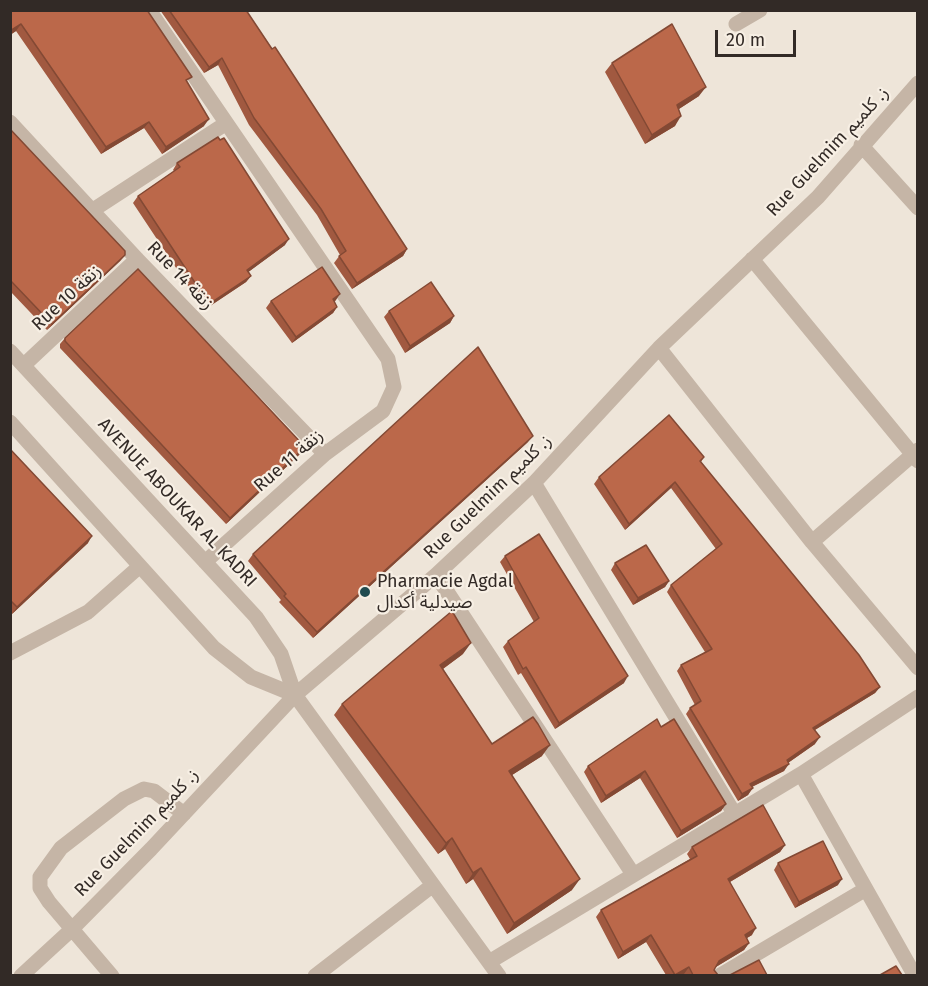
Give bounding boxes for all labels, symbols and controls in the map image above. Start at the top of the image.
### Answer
scale bar [718,18,799,56]
text: 20 m [726,29,765,51]
street label: Rue Guelmim ز. كلميم [762,83,894,221]
street label: Rue 14 زنقة [142,237,218,315]
street label: Rue 10 زنقة [28,260,106,336]
street label: AVENUE ABOUKAR AL KADRI [93,414,261,592]
street label: Rue 11 زنقة [250,425,328,497]
street label: Rue Guelmim ز. كلميم [420,430,556,564]
place label: Pharmacie Agdal صيدلية أكدال [377,571,513,614]
marker: Pharmacie Agdal صيدلية أكدال [358,585,372,599]
street label: Rue Guelmim ز. كلميم [70,765,204,901]

